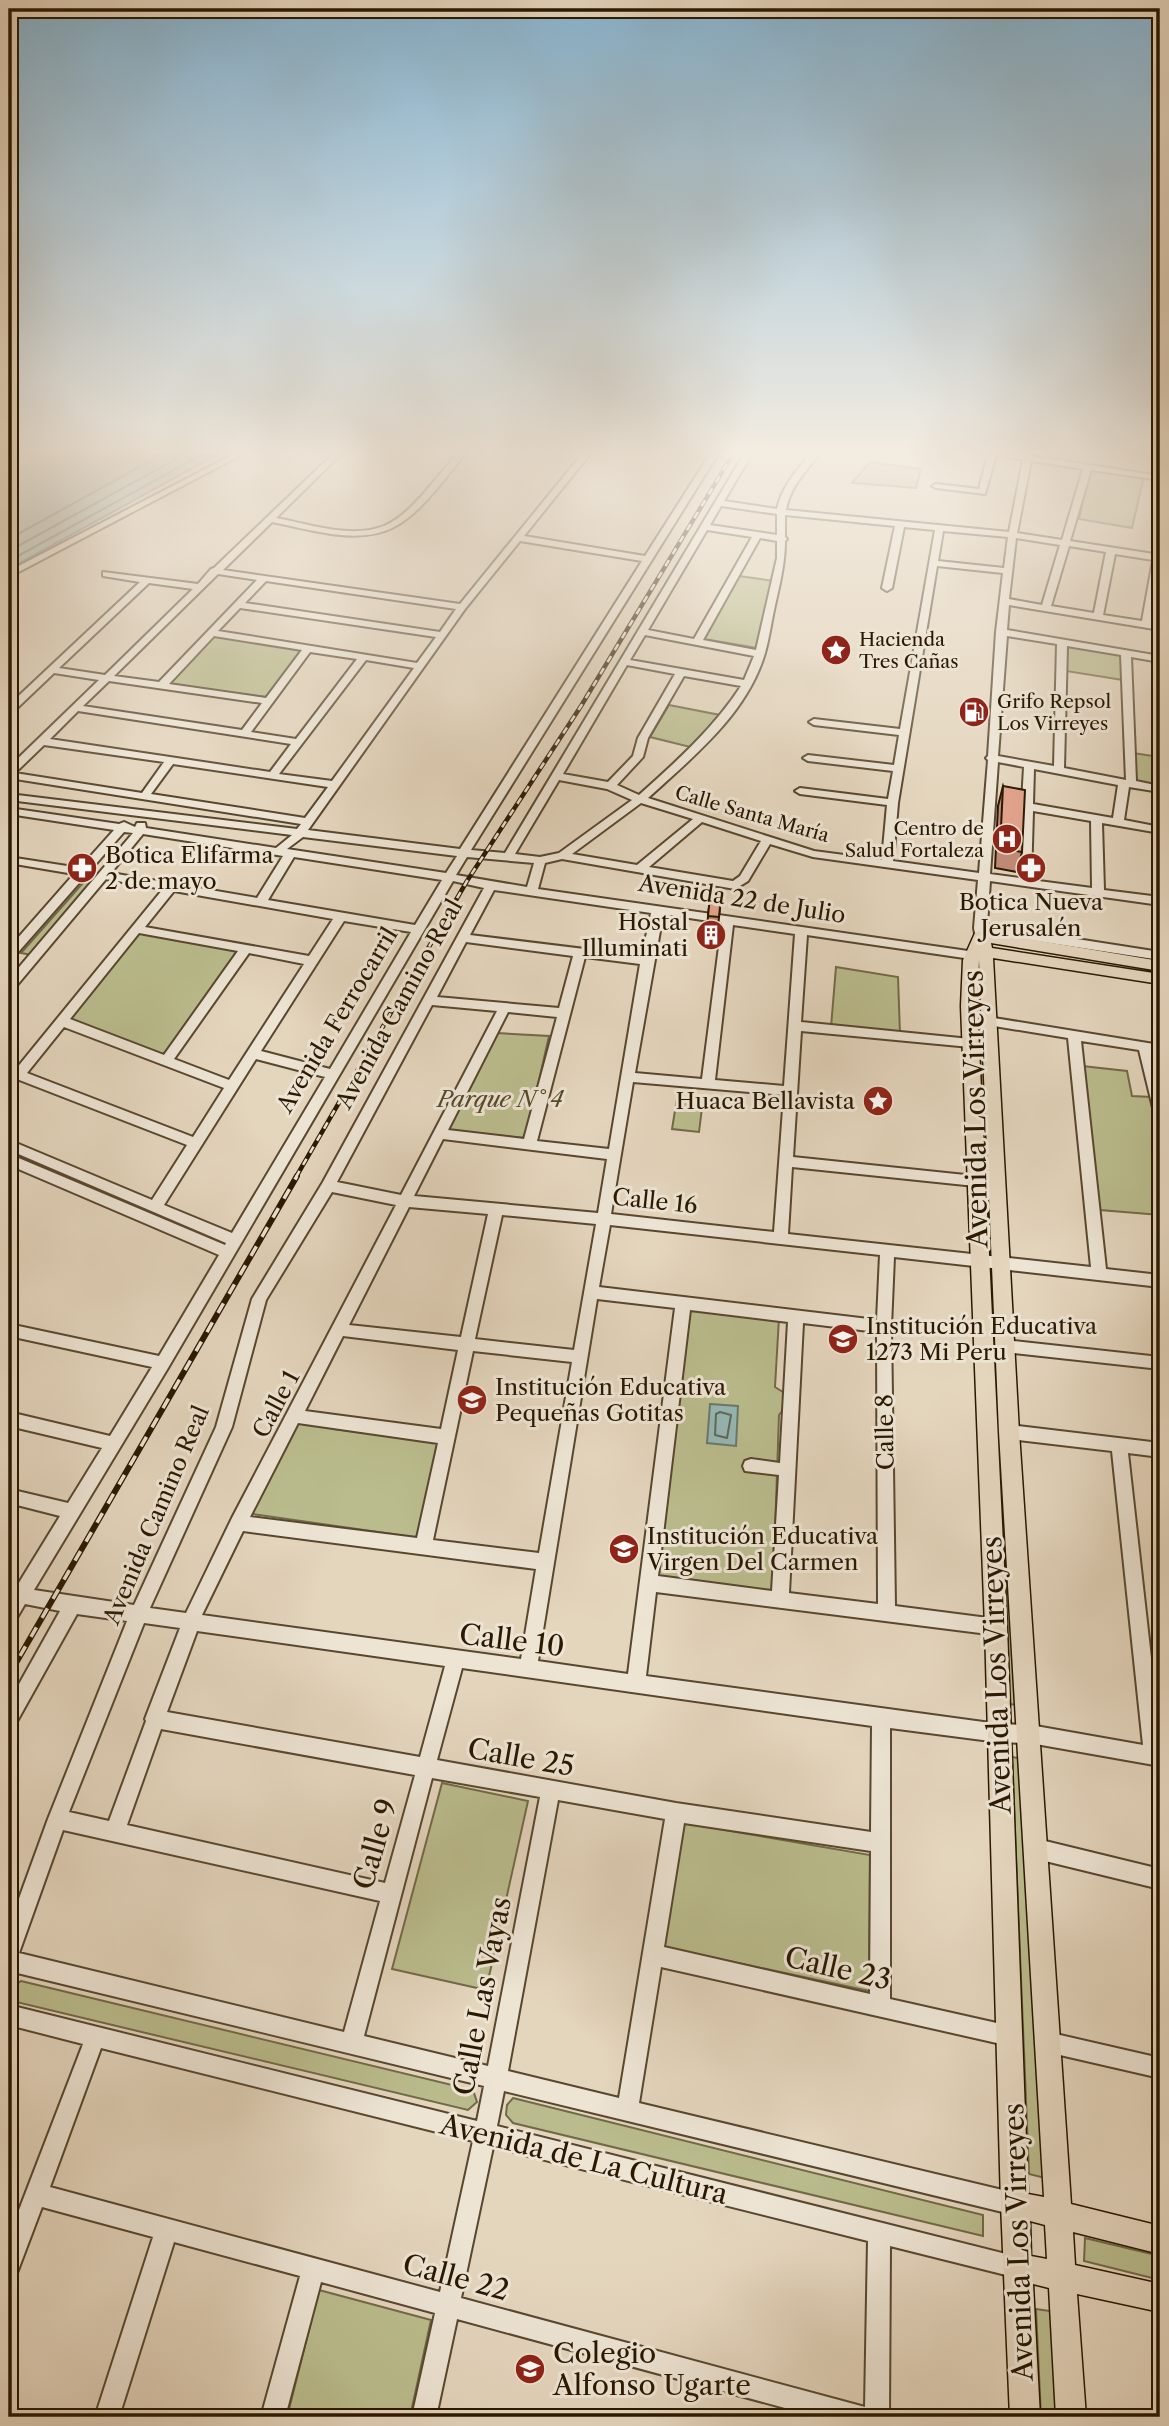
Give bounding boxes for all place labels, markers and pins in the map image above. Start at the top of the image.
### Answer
place label: Hacienda Tres Cañas [859,628,958,673]
place icon: Hacienda Tres Cañas [819,633,853,667]
place label: Grifo Repsol Los Virreyes [997,690,1111,735]
fuel station icon: Grifo Repsol Los Virreyes [957,695,991,729]
place label: Centro de Salud Fortaleza [845,817,984,862]
hospital icon: Centro de Salud Fortaleza [990,822,1024,856]
place label: Botica Elifarma 2 de mayo [105,841,274,895]
pharmacy icon: Botica Elifarma 2 de mayo [65,851,99,885]
pharmacy icon: Botica Nueva Jerusalén [1014,851,1048,885]
place label: Botica Nueva Jerusalén [959,888,1104,942]
place label: Hostal Illuminati [581,908,688,962]
building icon: Hostal Illuminati [694,918,728,952]
place icon: Huaca Bellavista [861,1084,895,1118]
place label: Huaca Bellavista [676,1087,856,1115]
place label: Institución Educativa 1273 Mi Peru [866,1312,1098,1366]
school or university icon: Institución Educativa 1273 Mi Peru [826,1322,860,1356]
place label: Institución Educativa Pequeñas Gotitas [495,1373,727,1427]
school or university icon: Institución Educativa Pequeñas Gotitas [455,1383,489,1417]
place label: Institución Educativa Virgen Del Carmen [646,1522,879,1576]
school or university icon: Institución Educativa Virgen Del Carmen [607,1532,641,1566]
place label: Colegio Alfonso Ugarte [552,2336,751,2402]
school or university icon: Colegio Alfonso Ugarte [513,2352,547,2386]

